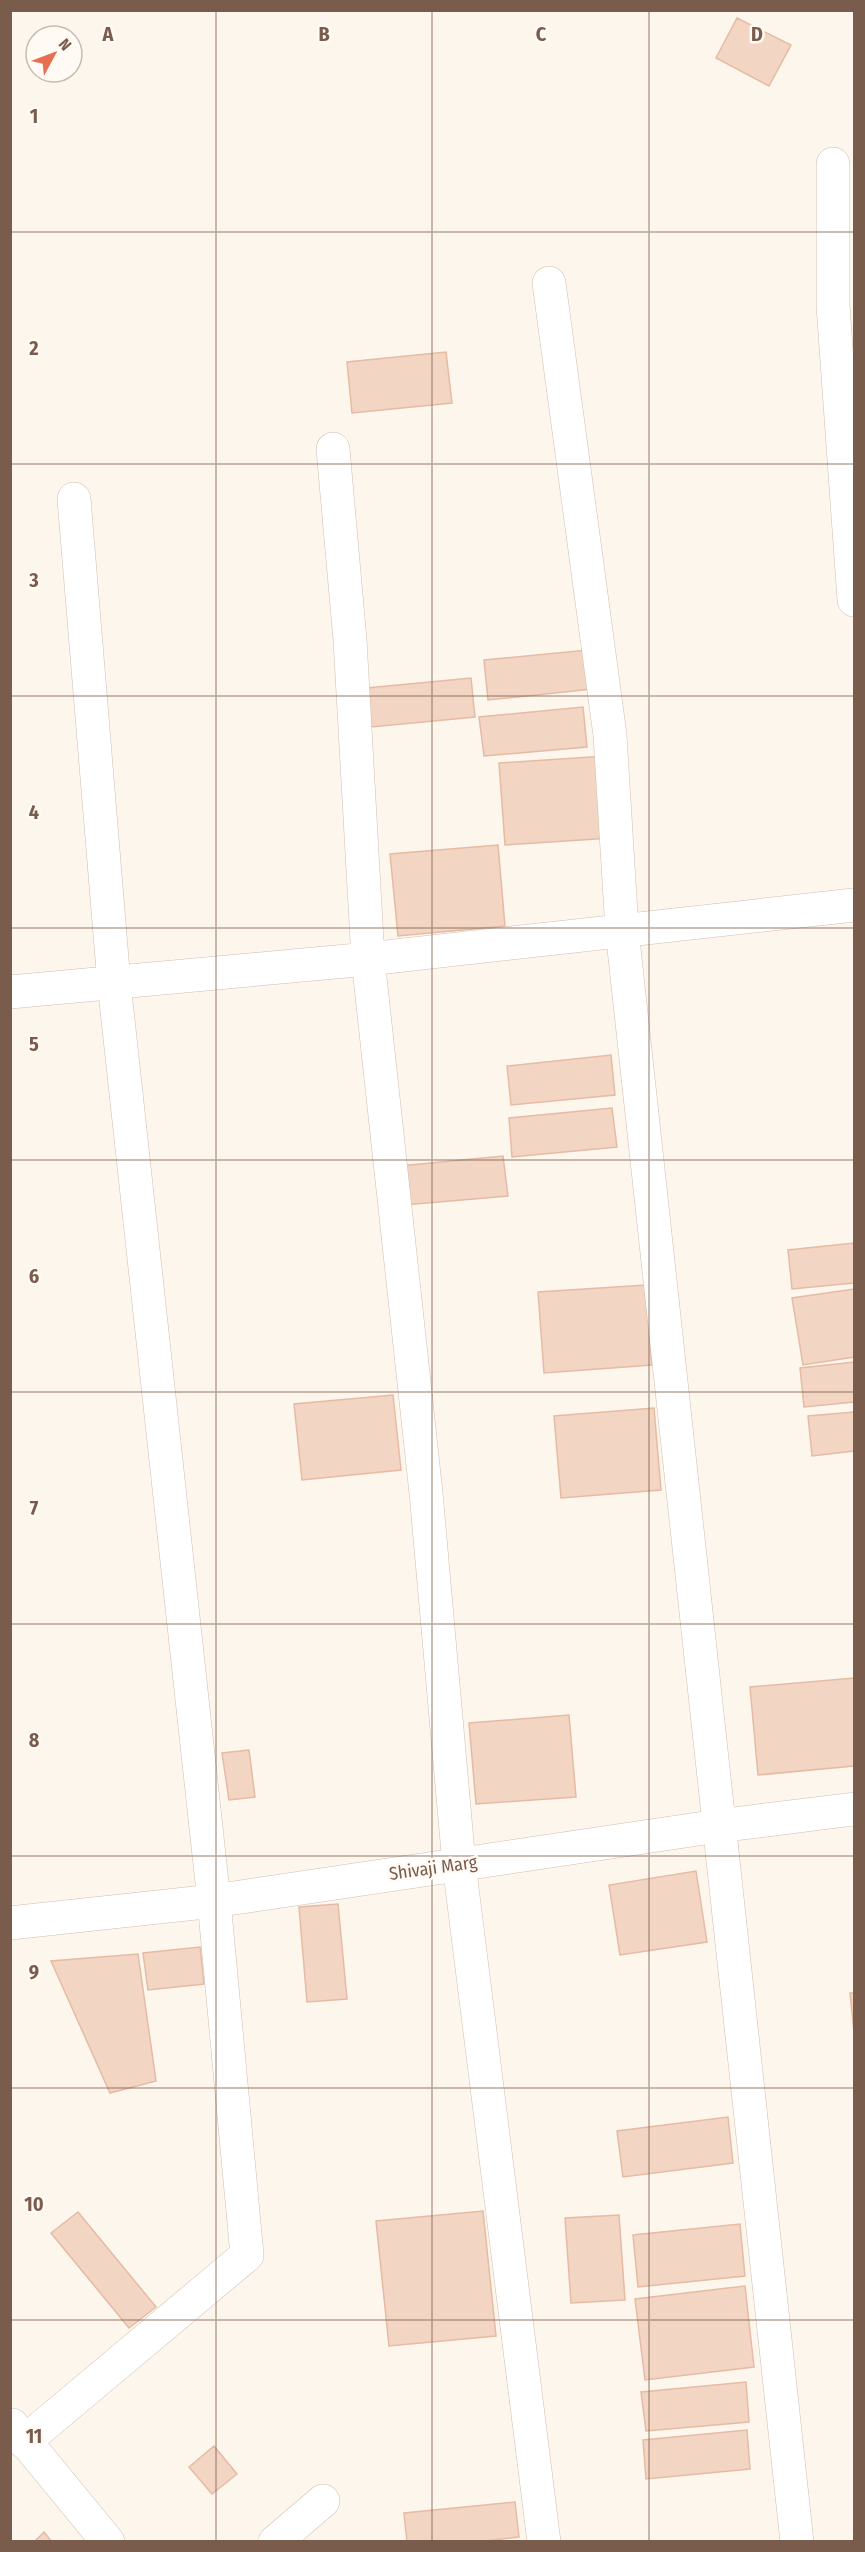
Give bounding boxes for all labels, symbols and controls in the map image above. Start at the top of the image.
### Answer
text: A [102,22,115,46]
text: B [318,22,330,46]
text: C [536,22,547,46]
text: D [751,22,763,46]
north arrow [24,24,84,84]
text: N [55,35,75,54]
text: 1 [30,104,38,128]
text: 2 [28,336,39,360]
text: 3 [28,568,39,592]
text: 4 [29,800,39,824]
text: 5 [29,1032,39,1056]
text: 6 [29,1264,39,1288]
text: 7 [30,1496,39,1520]
text: 8 [29,1728,40,1752]
street label: Shivaji Marg [388,1851,479,1885]
text: 9 [29,1960,39,1984]
text: 10 [24,2192,44,2216]
text: 11 [26,2424,42,2448]

